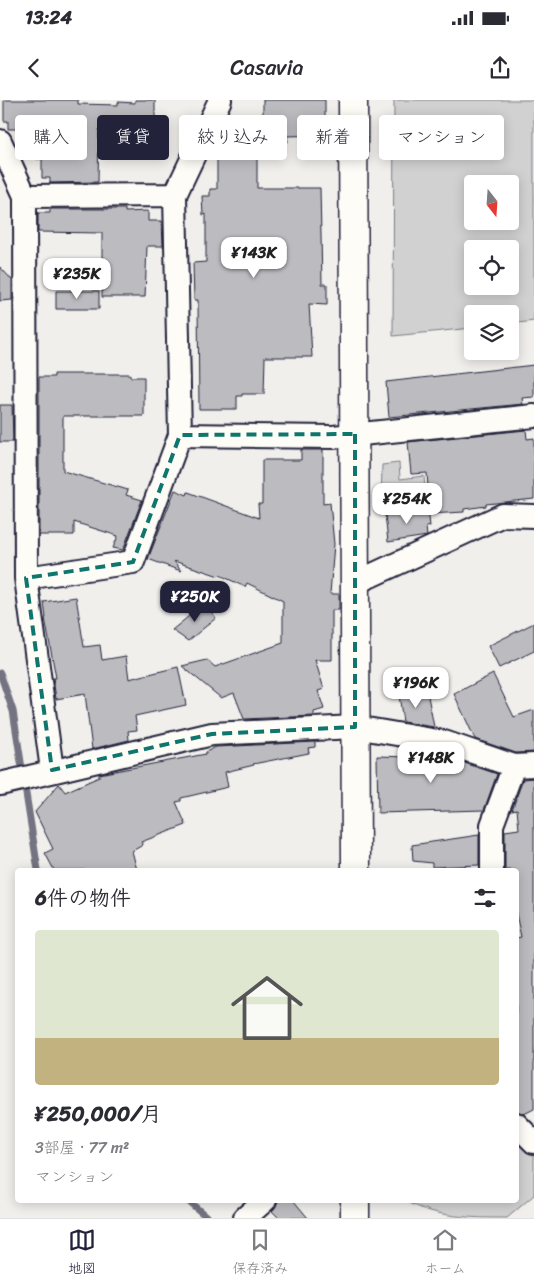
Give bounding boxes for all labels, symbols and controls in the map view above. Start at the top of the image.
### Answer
text: 13:24 [25,1,72,34]
text: Casavia [230,48,304,87]
icon: back [20,54,48,82]
icon: share [486,54,514,82]
chip: 購入 [15,115,87,160]
chip: 賃貸 [97,115,169,160]
chip: 絞り込み [179,115,287,160]
chip: 新着 [297,115,369,160]
chip: マンション [379,115,504,160]
north arrow [464,175,519,230]
map controls [464,175,519,360]
pin: ¥143K [219,236,289,279]
text: ¥143K [232,238,276,267]
button: locate [464,240,519,295]
pin: ¥235K [42,258,112,300]
text: ¥235K [54,259,100,288]
button: layers [464,305,519,360]
pin: ¥254K [372,482,442,525]
text: ¥254K [383,484,431,513]
pin: ¥250K [160,580,230,623]
text: ¥250K [171,582,219,611]
pin: ¥196K [381,666,451,709]
text: ¥196K [394,668,438,697]
pin: ¥148K [396,742,466,784]
text: ¥148K [408,743,454,772]
text: 6件の物件 [35,879,131,917]
icon: filters [471,884,499,912]
icon: home [222,963,312,1053]
text: ¥250,000/月 [35,1095,162,1133]
text: 3部屋 · 77 m² [35,1133,129,1162]
text: マンション [35,1162,114,1191]
tab: 地図 [68,1226,96,1281]
tab: 保存済み [232,1226,288,1281]
tab: ホーム [424,1226,466,1281]

